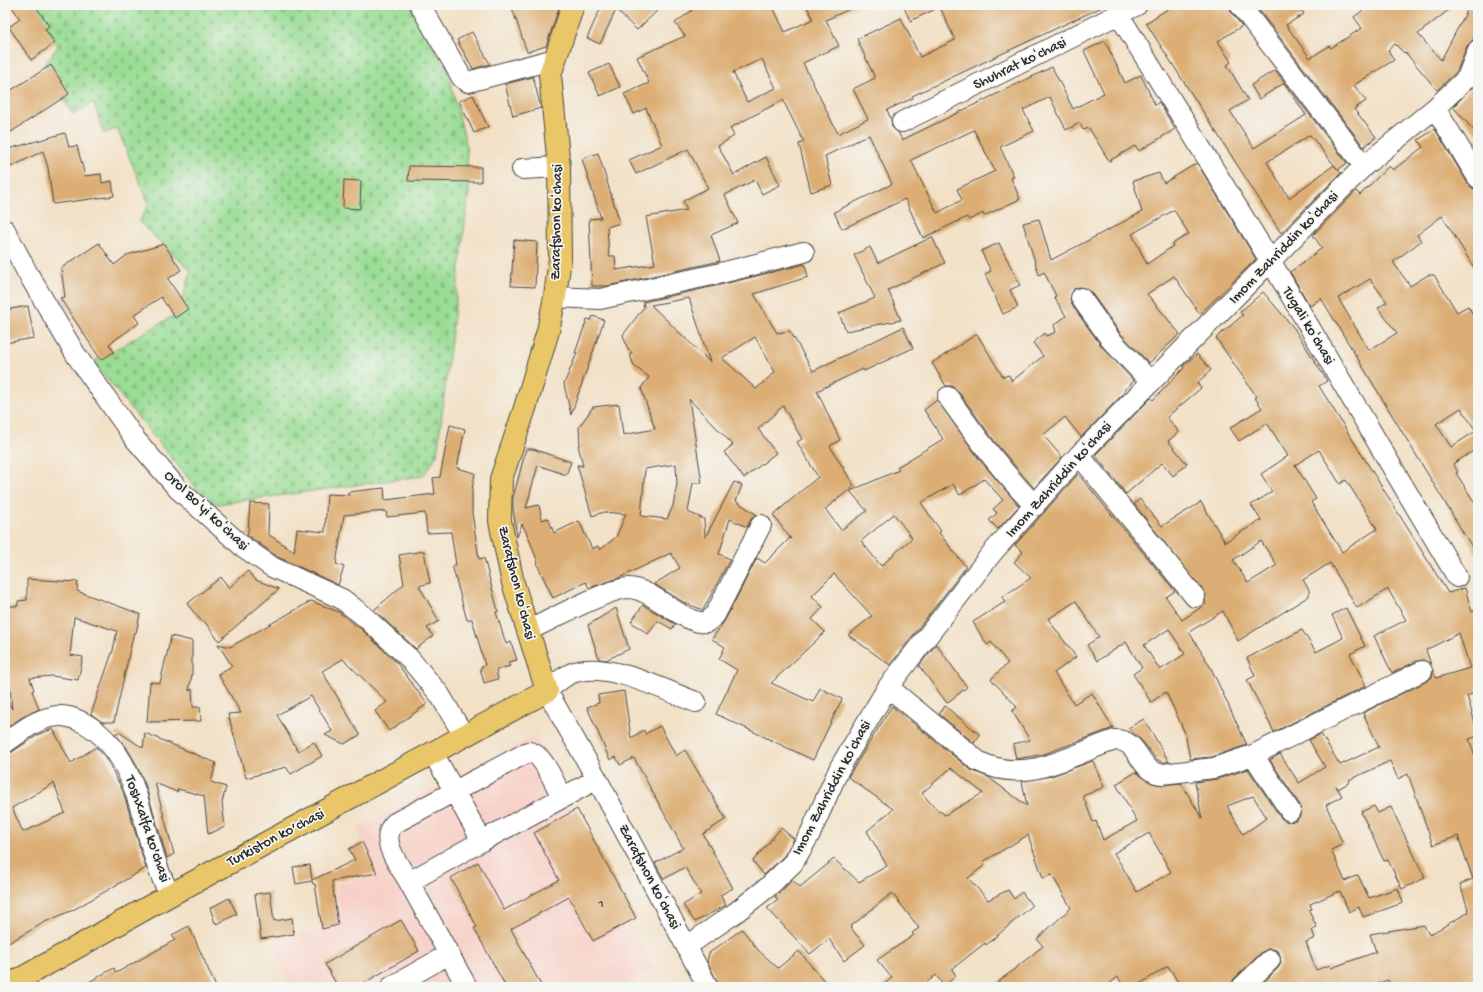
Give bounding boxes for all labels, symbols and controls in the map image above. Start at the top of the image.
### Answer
street label: Shuhrat koʻchasi [970,34,1070,94]
street label: Zarafshon koʻchasi [547,164,567,280]
street label: Imom Zahriddin koʻchasi [1225,188,1343,308]
street label: Tugali koʻchasi [1277,283,1338,368]
street label: Imom Zahriddin koʻchasi [1002,418,1116,542]
street label: Orol Boʻyi koʻchasi [160,467,252,555]
street label: Zarafshon koʻchasi [493,524,539,642]
street label: Imom Zahriddin koʻchasi [789,717,875,859]
street label: Toshxalfa ko'chasi [120,772,174,885]
street label: Turkiston ko’chasi [223,805,328,872]
street label: Zarafshon koʻchasi [614,821,684,933]
house number: 1 [597,897,604,912]

